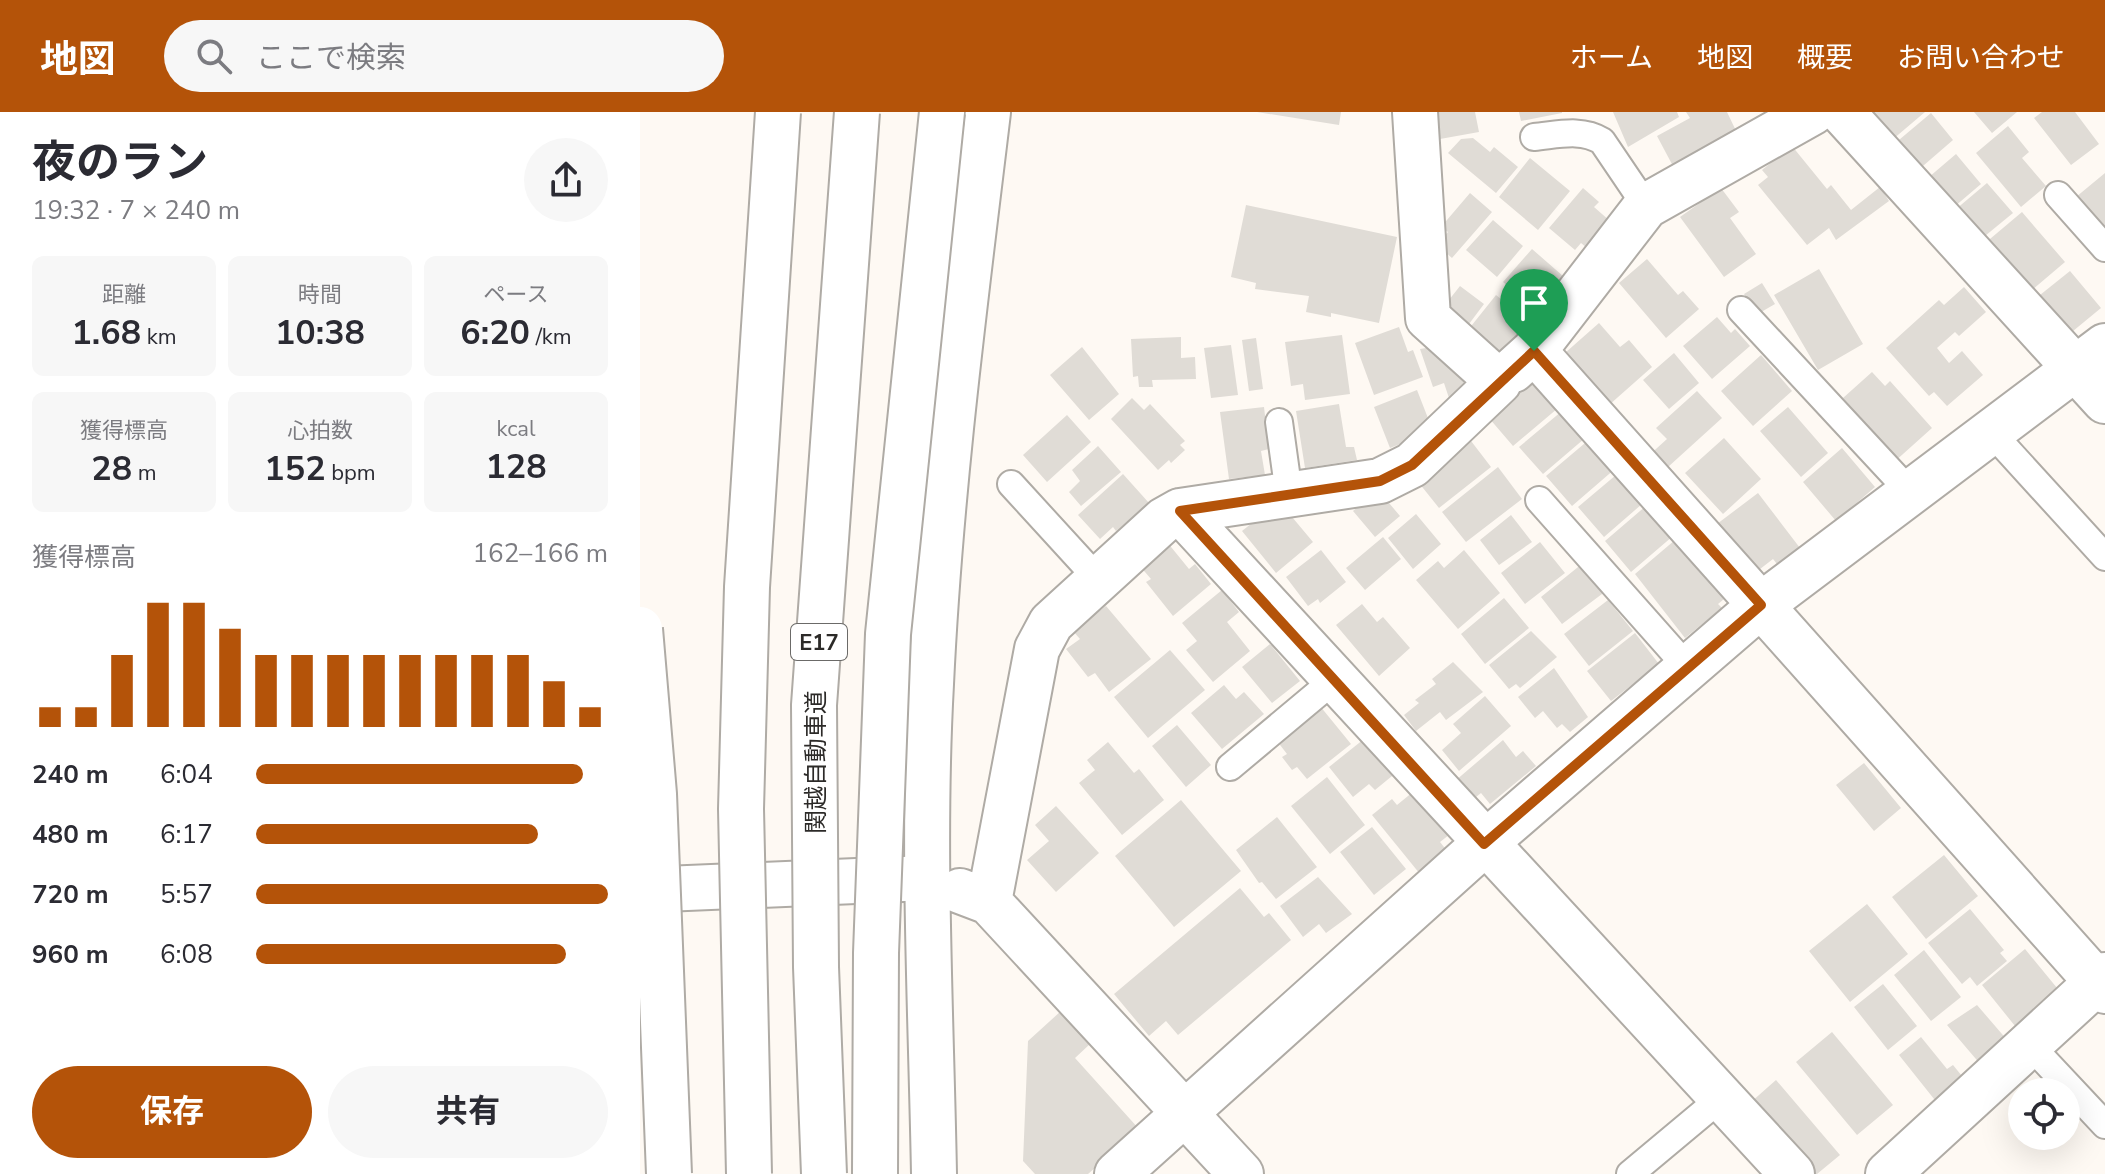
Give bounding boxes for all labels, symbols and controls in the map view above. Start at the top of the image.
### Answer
search box [164,20,724,92]
text: 地図 [40,34,116,85]
icon: search [192,34,236,78]
text: ここで検索 [256,38,406,79]
text: ホーム [1570,39,1653,77]
text: 地図 [1697,39,1753,77]
text: 概要 [1797,39,1853,77]
text: お問い合わせ [1897,39,2065,77]
text: 夜のラン [32,133,208,193]
button: share [524,138,608,222]
text: 19:32 · 7 × 240 m [32,193,240,228]
pin [1500,269,1568,351]
text: 距離 [102,280,146,310]
text: 時間 [298,280,342,310]
text: ペース [484,280,548,310]
icon: arrive [1512,281,1556,325]
text: 1.68 [71,310,141,356]
text: 10:38 [275,310,365,356]
text: 6:20 [460,310,530,356]
text: km [141,322,177,352]
text: /km [530,322,572,352]
text: kcal [497,414,536,444]
text: 獲得標高 [80,416,168,446]
text: 心拍数 [287,416,353,446]
text: 128 [485,444,547,490]
text: 28 [91,446,132,492]
text: 152 [264,446,326,492]
text: m [132,458,157,488]
text: bpm [326,458,376,488]
text: 162–166 m [472,536,608,571]
text: 獲得標高 [32,540,136,575]
road number: E17 [791,624,847,660]
street label: 関越自動車道 [800,690,832,834]
text: 240 m [32,757,109,792]
text: 6:04 [160,757,213,792]
text: 480 m [32,817,109,852]
text: 6:17 [160,817,213,852]
text: 720 m [32,877,109,912]
text: 5:57 [160,877,213,912]
text: 960 m [32,937,109,972]
text: 6:08 [160,937,213,972]
button: 保存 [32,1066,312,1158]
button: 共有 [328,1066,608,1158]
map controls [2008,1078,2080,1150]
button: locate [2008,1078,2080,1150]

